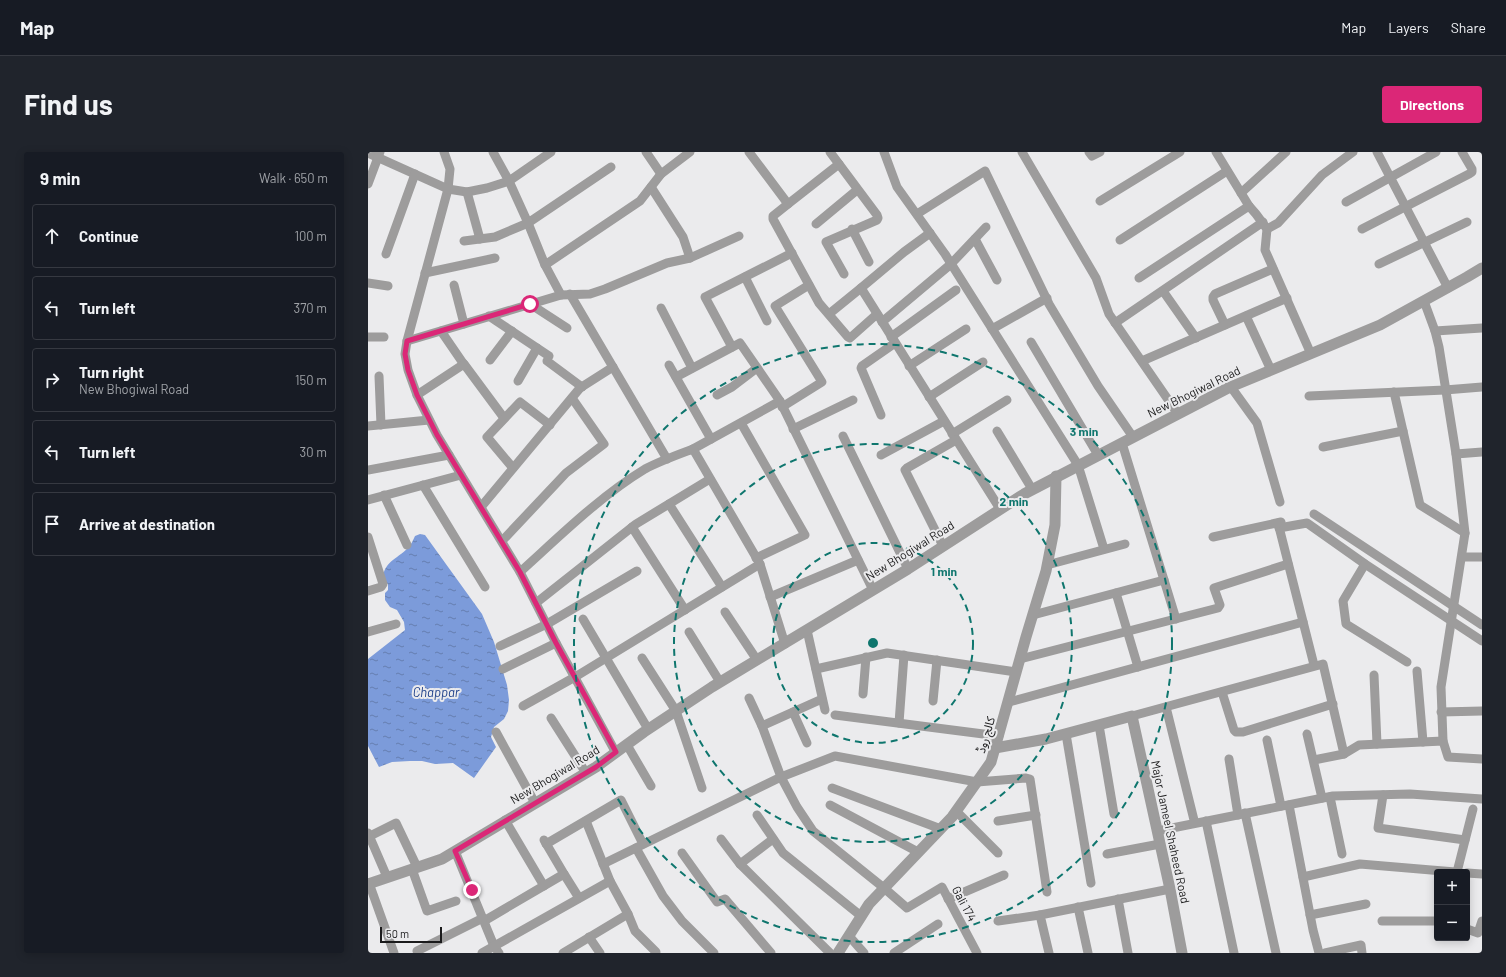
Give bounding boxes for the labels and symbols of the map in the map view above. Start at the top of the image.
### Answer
route start [521,295,539,313]
street label: New Bhogiwal Road [1145,363,1242,420]
text: 3 min [1070,424,1098,438]
text: 2 min [1000,494,1028,508]
street label: New Bhogiwal Road [863,517,956,583]
text: 1 min [931,564,957,578]
centre of rings [866,636,880,650]
water label: Chappar [413,684,460,700]
street label: کالج روڈ [973,714,1000,755]
street label: New Bhogiwal Road [507,742,602,806]
street label: Major Jameel Shaheed Road [1149,759,1193,905]
route end [463,881,481,899]
street label: Gali 174 [950,883,980,924]
scale bar [380,925,442,944]

